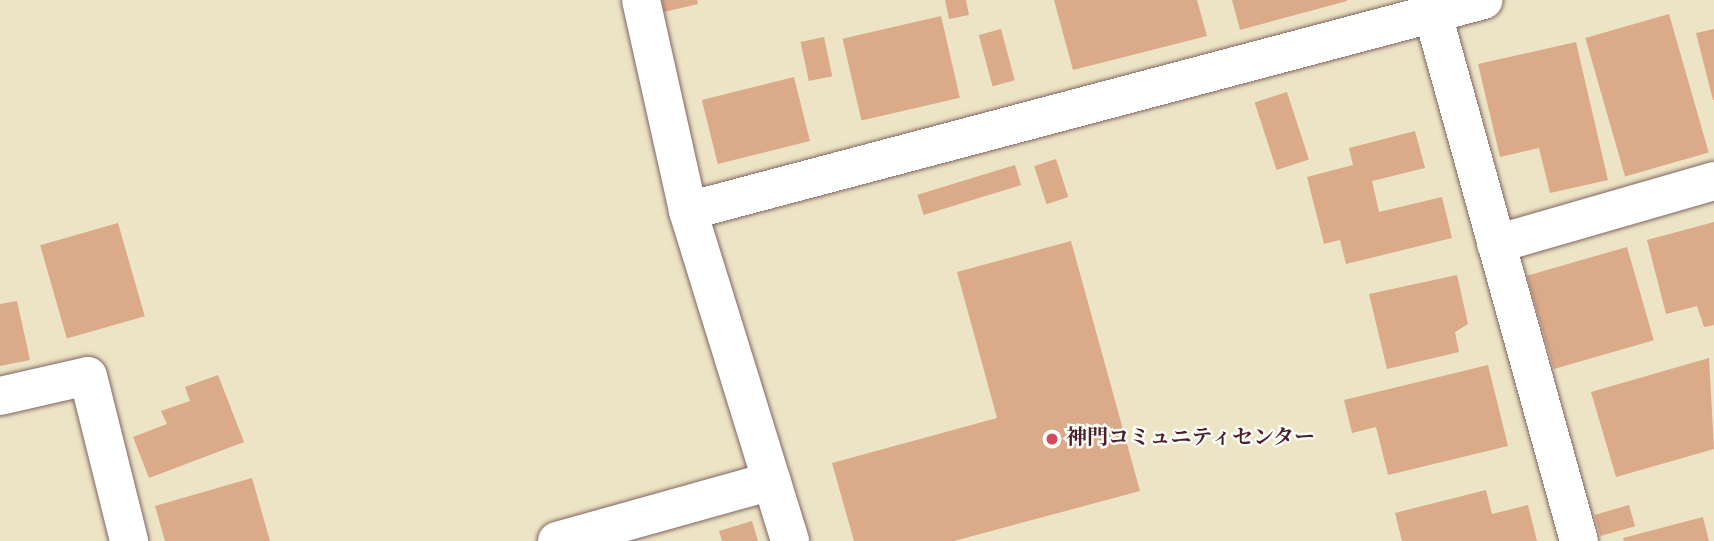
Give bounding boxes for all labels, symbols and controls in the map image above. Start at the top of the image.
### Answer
place label: 神門コミュニティセンター [1066,426,1318,452]
marker: 神門コミュニティセンター [1044,431,1060,447]

